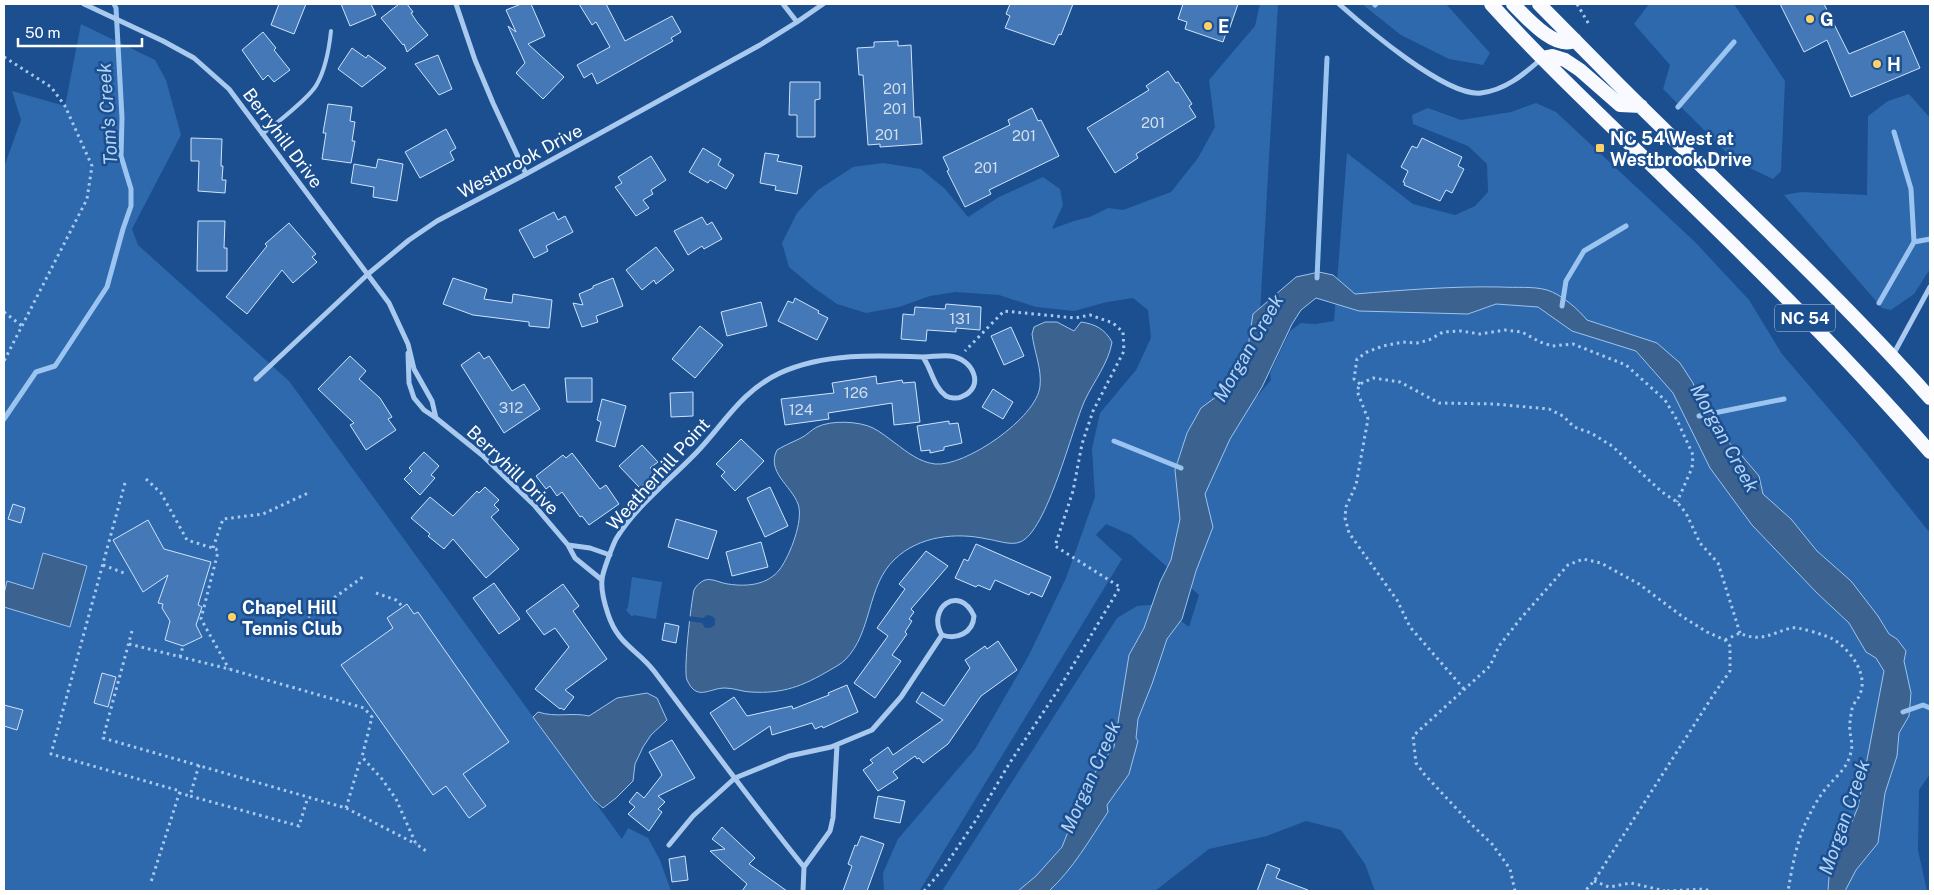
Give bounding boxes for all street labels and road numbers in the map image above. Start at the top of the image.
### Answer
street label: Berryhill Drive [239,84,327,192]
street label: Westbrook Drive [454,119,586,203]
road number: NC 54 [1775,304,1835,332]
street label: Weatherhill Point [602,414,714,534]
street label: Berryhill Drive [463,421,563,519]

